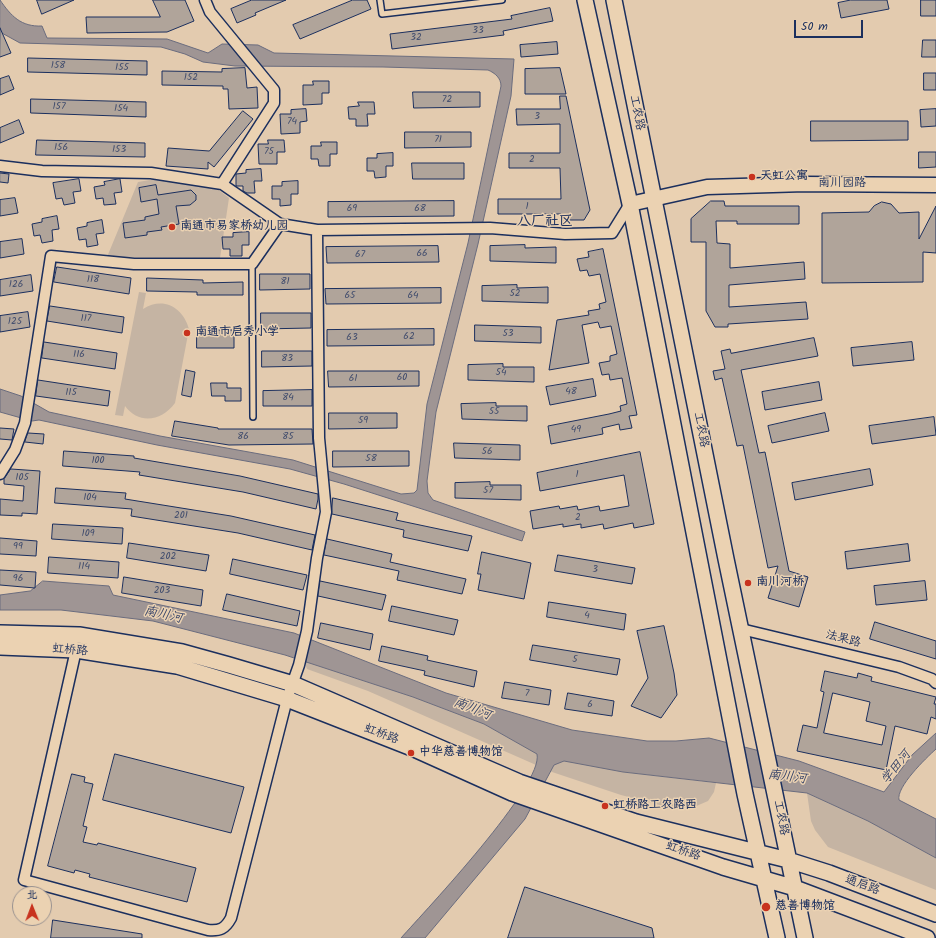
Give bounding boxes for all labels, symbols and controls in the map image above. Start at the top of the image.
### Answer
scale bar [796,12,865,38]
text: 50 m [801,17,828,36]
house number: 33 [472,25,484,37]
house number: 32 [410,32,422,44]
house number: 158 [51,60,65,72]
house number: 155 [115,62,129,74]
house number: 152 [184,72,198,84]
house number: 72 [442,94,452,106]
street label: 工农路 [625,94,647,132]
house number: 157 [52,101,66,113]
house number: 154 [114,103,128,115]
house number: 3 [534,111,540,123]
house number: 74 [287,116,297,128]
house number: 71 [434,134,442,146]
house number: 156 [54,142,68,154]
house number: 153 [112,144,126,156]
house number: 75 [264,146,274,158]
house number: 2 [529,154,535,166]
place label: 天虹公寓 [760,170,808,184]
marker: 天虹公寓 [747,172,757,182]
street label: 南川园路 [818,177,866,191]
house number: 1 [525,201,529,213]
house number: 69 [347,203,357,215]
house number: 68 [414,203,426,215]
district label: 八厂社区 [517,215,573,231]
place label: 南通市易家桥幼儿园 [180,220,288,234]
marker: 南通市易家桥幼儿园 [167,222,177,232]
house number: 66 [416,248,428,260]
house number: 67 [355,249,365,261]
house number: 118 [87,274,99,286]
house number: 81 [280,276,290,288]
house number: 126 [9,279,23,291]
house number: 52 [509,288,521,300]
house number: 65 [345,290,355,302]
house number: 64 [407,290,419,302]
house number: 117 [81,313,91,325]
house number: 125 [8,316,22,328]
place label: 南通市启秀小学 [195,326,279,340]
marker: 南通市启秀小学 [182,328,192,338]
house number: 53 [502,328,514,340]
house number: 62 [403,331,415,343]
house number: 63 [346,332,358,344]
house number: 116 [73,349,85,361]
house number: 83 [281,353,293,365]
house number: 54 [496,367,506,379]
house number: 60 [397,372,407,384]
house number: 61 [349,373,357,385]
house number: 48 [565,386,577,398]
house number: 115 [65,387,77,399]
house number: 84 [282,392,294,404]
house number: 55 [489,406,499,418]
street label: 工农路 [689,411,711,449]
house number: 59 [358,415,368,427]
house number: 49 [571,424,581,436]
house number: 86 [237,431,249,443]
house number: 85 [282,431,294,443]
house number: 56 [482,446,492,458]
house number: 58 [365,453,377,465]
house number: 100 [91,455,105,467]
house number: 1 [575,469,579,481]
house number: 105 [15,472,29,484]
house number: 57 [483,485,493,497]
house number: 104 [83,492,97,504]
house number: 201 [174,510,188,522]
house number: 2 [575,512,581,524]
house number: 109 [81,528,95,540]
house number: 99 [13,541,23,553]
house number: 202 [160,551,176,563]
house number: 114 [78,561,90,573]
house number: 3 [592,564,598,576]
house number: 96 [13,573,23,585]
place label: 南川河桥 [756,576,804,590]
marker: 南川河桥 [743,578,753,588]
house number: 203 [154,585,170,597]
water label: 南川河 [142,604,184,628]
house number: 4 [584,610,590,622]
street label: 法果路 [824,629,862,651]
street label: 虹桥路 [51,642,89,660]
house number: 5 [572,654,578,666]
house number: 7 [525,688,529,700]
water label: 南川河 [451,695,493,725]
house number: 6 [587,699,593,711]
street label: 虹桥路 [362,722,400,748]
place label: 中华慈善博物馆 [419,746,503,760]
marker: 中华慈善博物馆 [406,748,416,758]
water label: 学田河 [879,748,915,788]
water label: 南川河 [767,768,807,788]
place label: 虹桥路工农路西 [613,799,697,813]
street label: 工农路 [769,799,791,837]
marker: 虹桥路工农路西 [600,801,610,811]
street label: 虹桥路 [664,839,702,865]
street label: 通启路 [843,873,881,899]
north arrow [12,886,52,926]
text: 北 [26,886,37,904]
place label: 慈善博物馆 [775,900,835,914]
marker: 慈善博物馆 [760,901,772,913]

